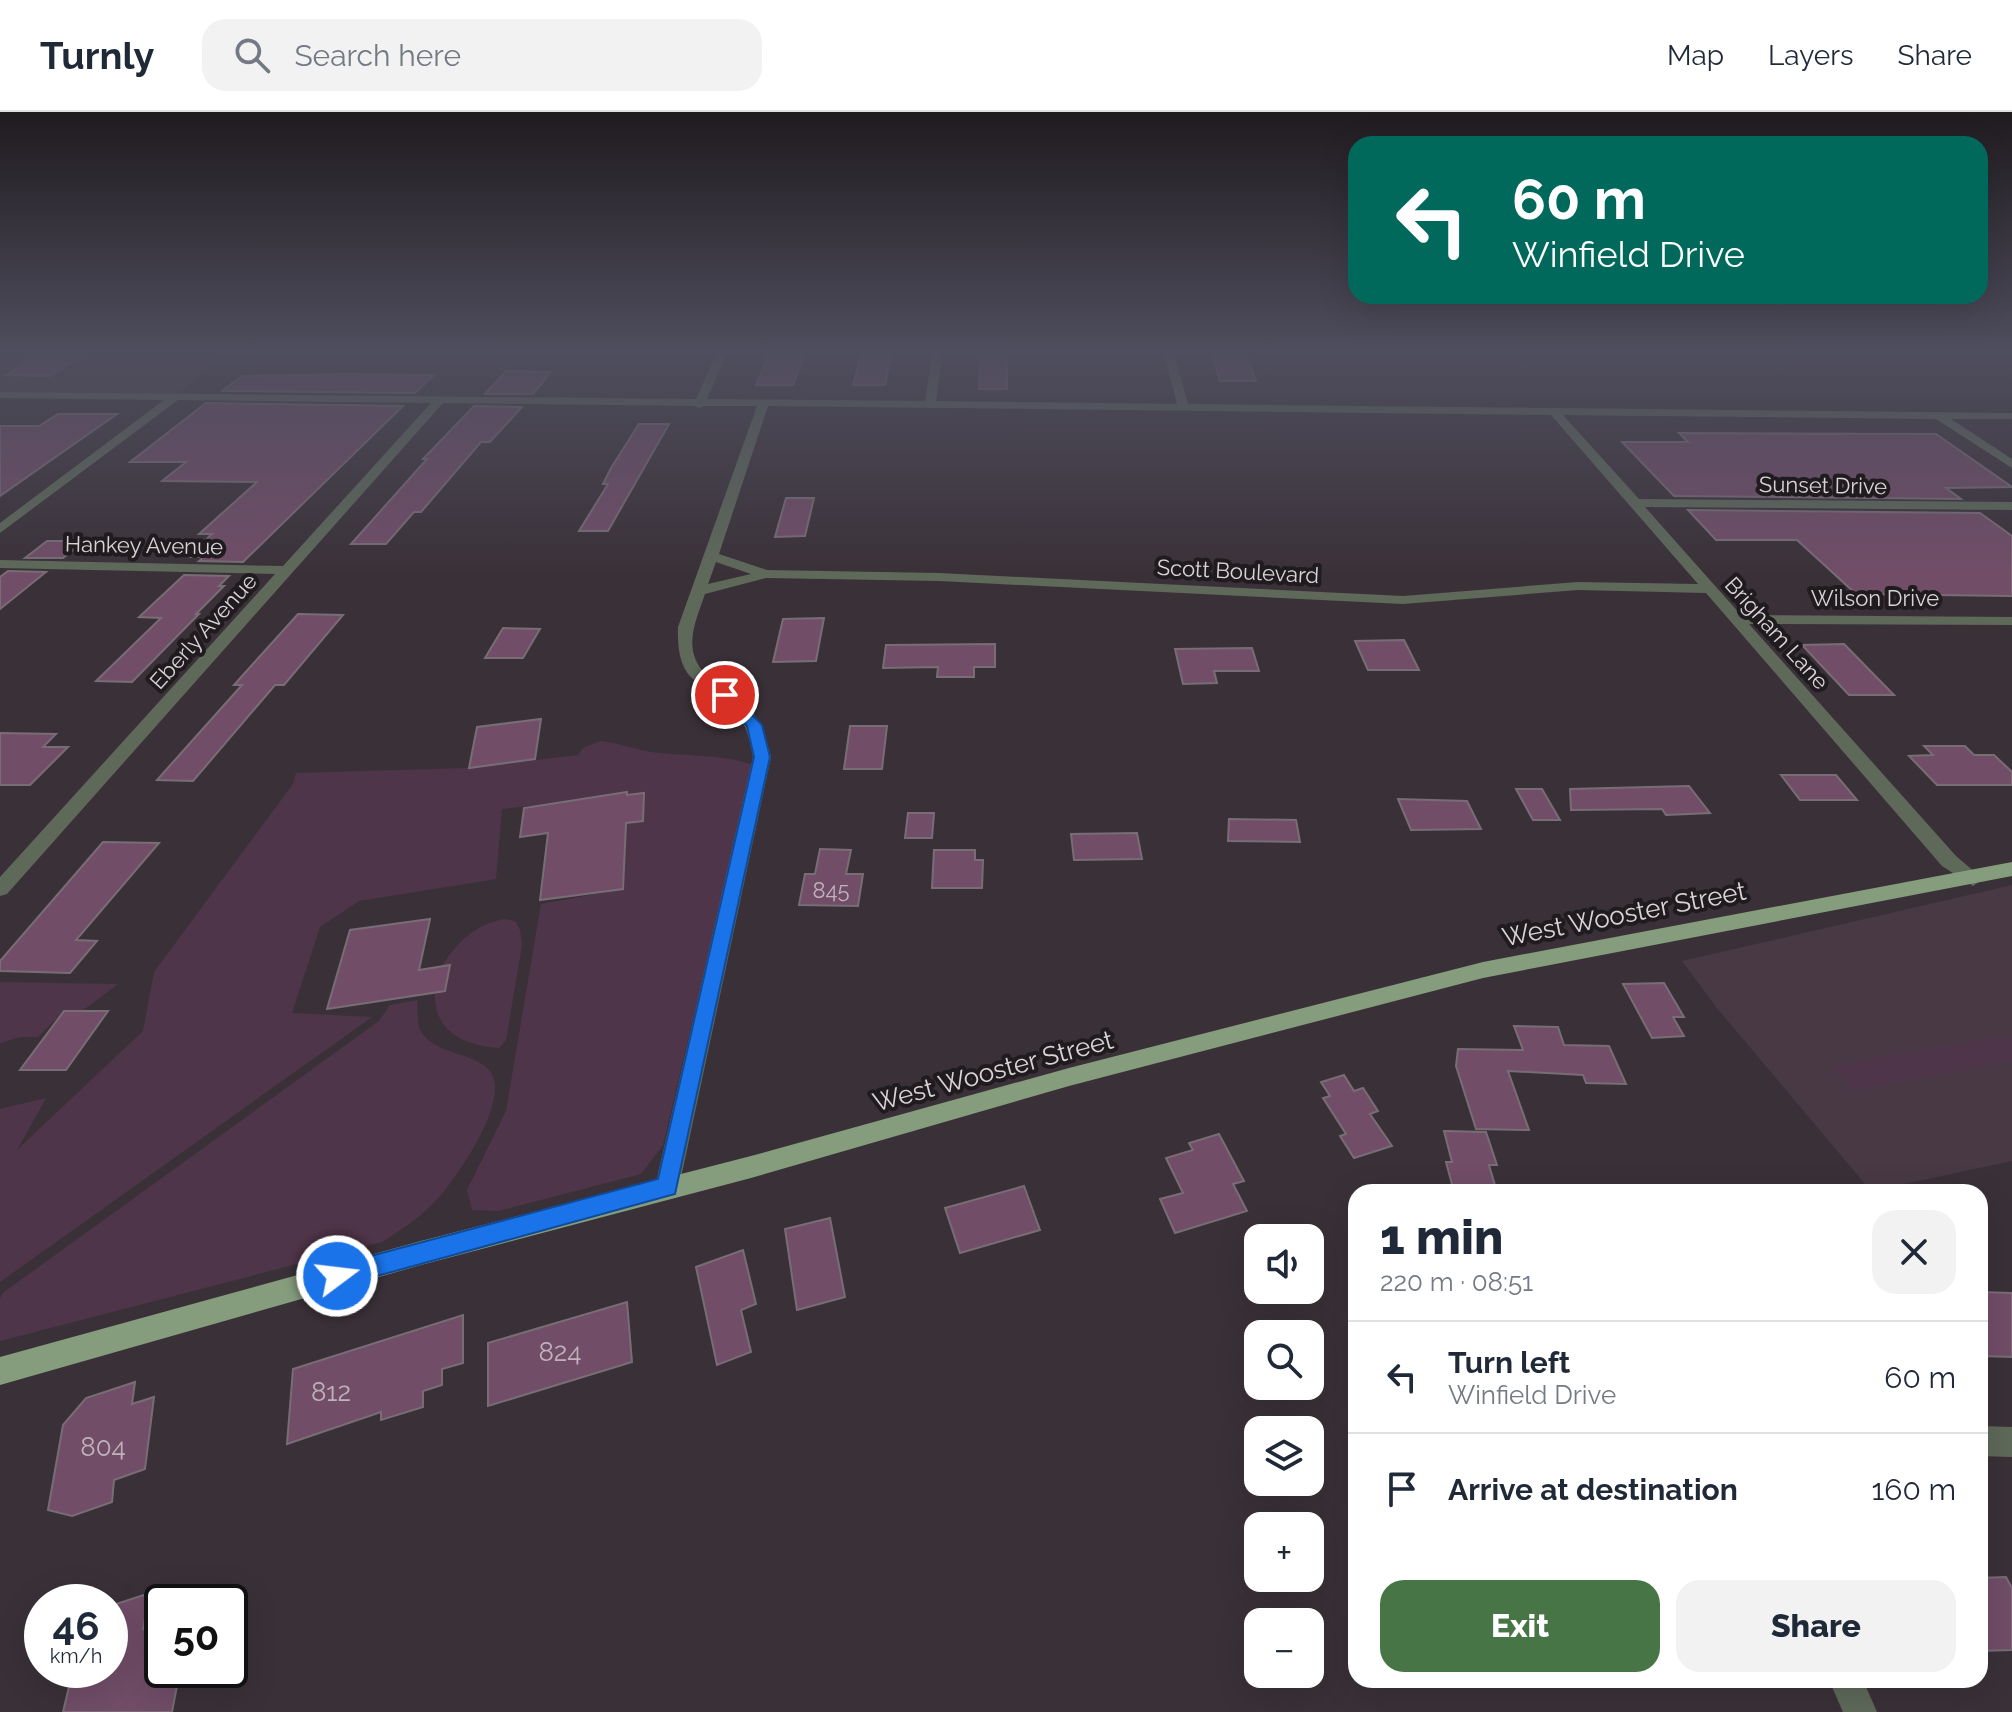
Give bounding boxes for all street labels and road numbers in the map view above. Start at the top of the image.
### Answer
street label: Sunset Drive [1759,471,1887,499]
street label: Hankey Avenue [65,531,223,559]
street label: Scott Boulevard [1156,554,1320,588]
street label: Eberly Avenue [144,568,262,694]
street label: Brigham Lane [1720,572,1834,695]
street label: Wilson Drive [1811,585,1939,611]
street label: West Wooster Street [1500,876,1749,952]
street label: West Wooster Street [870,1024,1117,1118]

